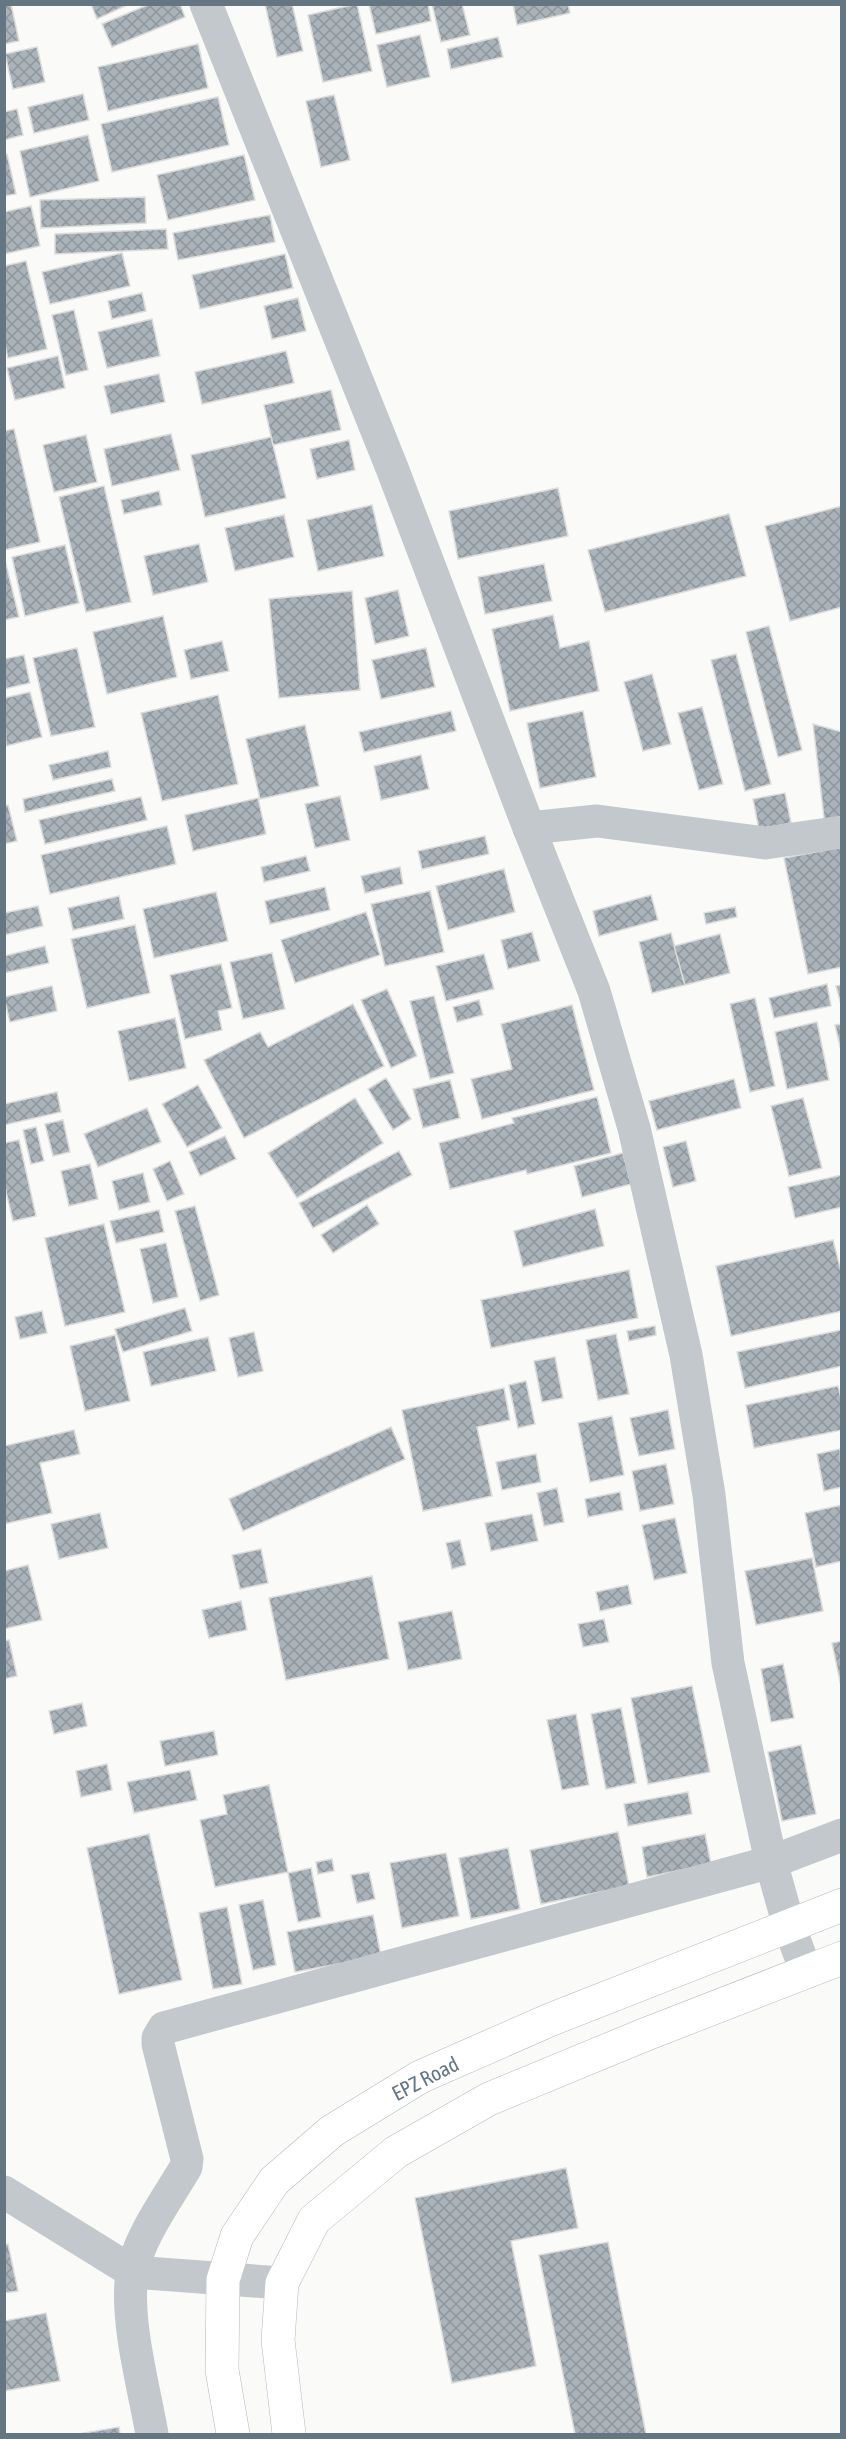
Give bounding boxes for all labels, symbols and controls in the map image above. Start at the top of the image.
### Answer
street label: EPZ Road [388,2051,462,2105]

